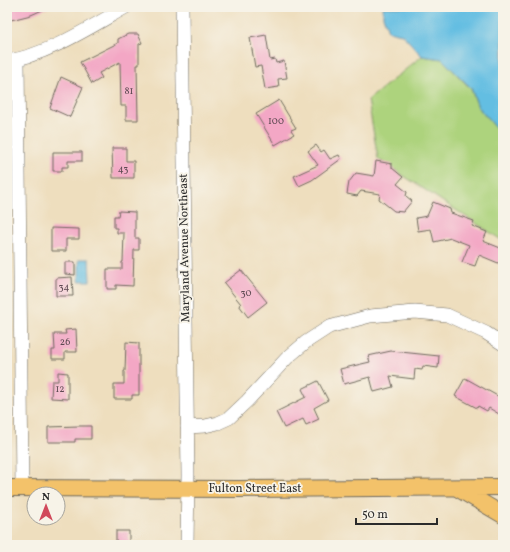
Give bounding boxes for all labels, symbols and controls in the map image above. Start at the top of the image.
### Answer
house number: 81 [125,84,134,98]
house number: 100 [268,114,284,128]
house number: 43 [118,162,128,176]
street label: Maryland Avenue Northeast [176,173,194,323]
house number: 34 [58,280,70,294]
house number: 30 [241,286,251,300]
house number: 26 [60,335,70,349]
house number: 12 [55,382,65,396]
street label: Fulton Street East [208,481,302,497]
north arrow [26,486,66,526]
text: N [42,490,50,505]
scale bar [356,500,437,526]
text: 50 m [362,507,388,523]

